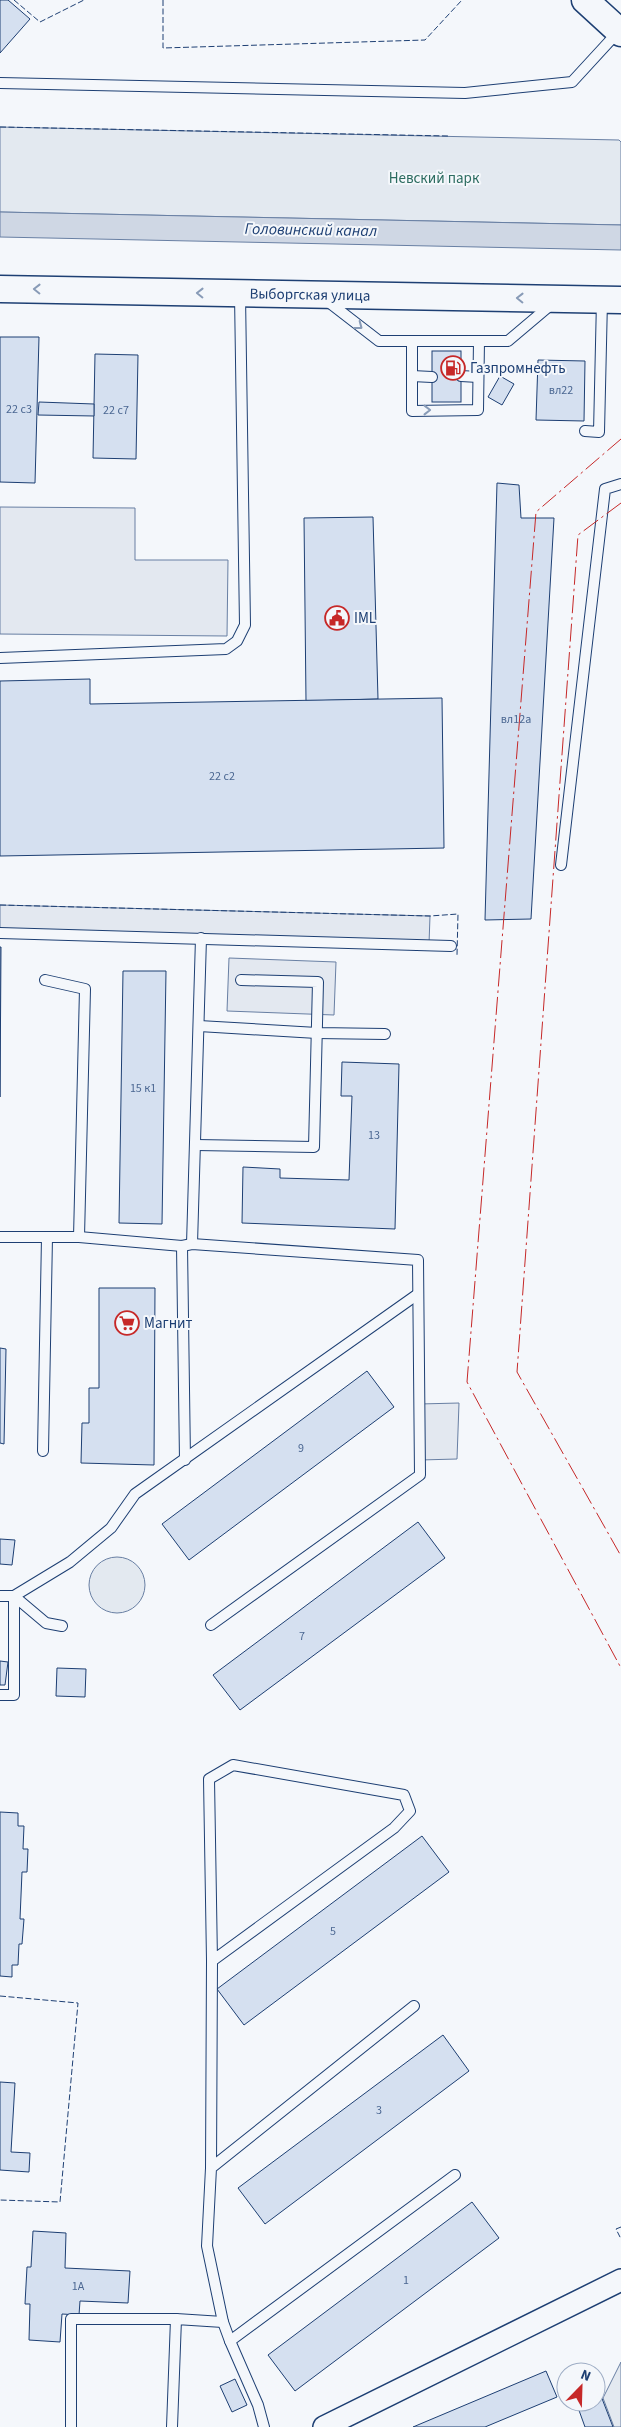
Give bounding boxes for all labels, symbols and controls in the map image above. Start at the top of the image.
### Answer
park label: Невский парк [389,168,480,189]
water label: Головинский канал [244,218,378,242]
street label: Выборгская улица [249,283,371,307]
one-way arrow [33,284,41,295]
one-way arrow [196,288,204,299]
one-way arrow [516,293,524,303]
one-way arrow [354,320,363,329]
fuel station icon: Газпромнефть [440,355,466,381]
place label: Газпромнефть [470,358,566,379]
house number: вл22 [549,382,573,399]
house number: 22 с3 [6,401,32,418]
house number: 22 с7 [103,402,129,419]
one-way arrow [423,405,431,415]
public building icon: IML [324,605,350,631]
place label: IML [354,608,376,629]
house number: вл12а [501,711,531,728]
house number: 22 с2 [209,768,235,785]
house number: 15 к1 [130,1080,156,1097]
house number: 13 [368,1127,380,1144]
supermarket icon: Магнит [114,1310,140,1336]
place label: Магнит [144,1313,193,1334]
house number: 9 [298,1440,304,1457]
house number: 7 [299,1628,305,1645]
house number: 5 [330,1923,336,1940]
house number: 3 [376,2102,382,2119]
house number: 1 [403,2272,409,2289]
house number: 1А [72,2278,85,2295]
north arrow [556,2362,606,2412]
text: N [577,2365,594,2387]

